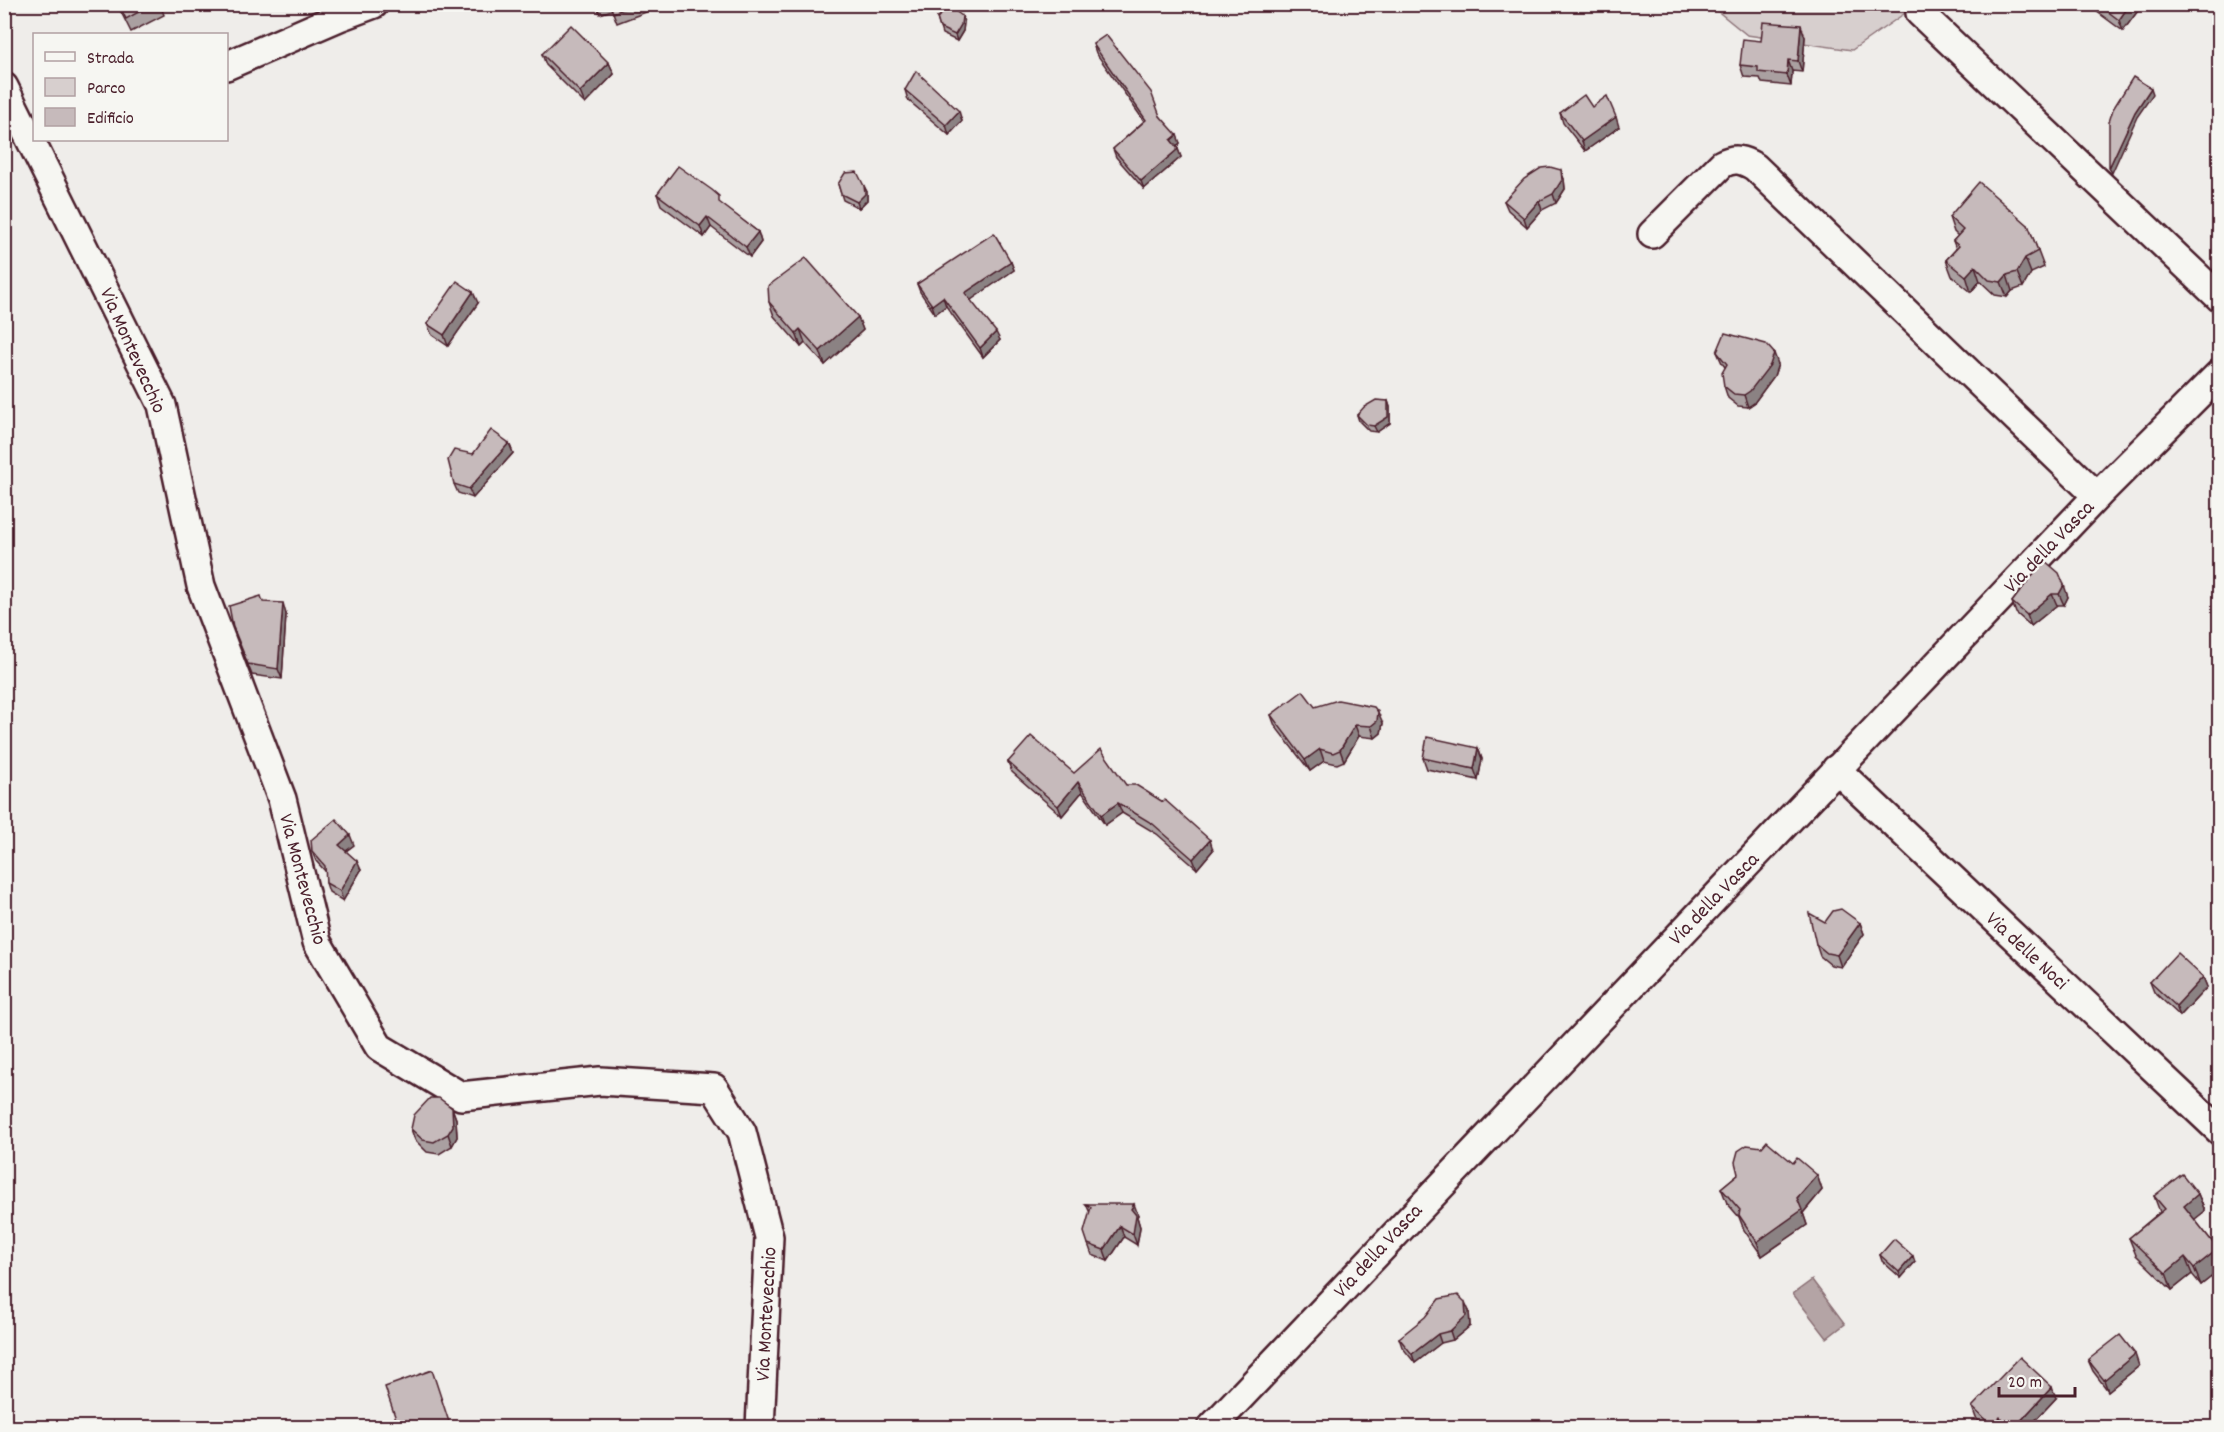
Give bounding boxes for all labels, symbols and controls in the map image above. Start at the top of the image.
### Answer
legend [33,33,228,141]
text: Strada [87,47,134,72]
text: Parco [87,77,126,102]
text: Edificio [87,107,134,132]
street label: Via Montevecchio [90,284,172,419]
street label: Via della Vasca [1998,494,2103,601]
street label: Via Montevecchio [269,811,333,949]
street label: Via della Vasca [1663,846,1768,953]
street label: Via delle Noci [1978,906,2074,999]
street label: Via della Vasca [1327,1197,1432,1306]
street label: Via Montevecchio [749,1246,786,1382]
scale bar [1999,1360,2076,1398]
text: 20 m [2008,1371,2042,1396]

